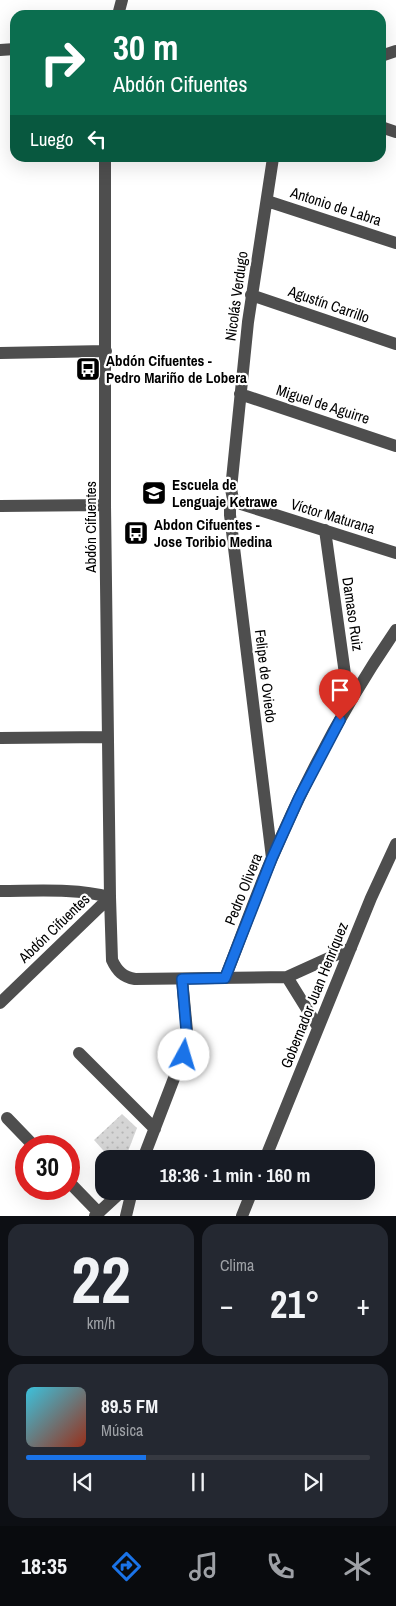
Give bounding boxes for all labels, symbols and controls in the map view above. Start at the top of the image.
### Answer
text: 30 m [113,24,178,71]
icon: right [30,30,95,95]
text: Abdón Cifuentes [113,69,247,99]
icon: left [83,125,111,153]
text: Luego [30,126,73,152]
street label: Antonio de Labra [287,181,384,231]
street label: Nicolás Verdugo [219,250,253,342]
street label: Agustín Carrillo [285,280,373,328]
place label: Abdón Cifuentes - Pedro Mariño de Lobera [106,350,247,388]
bus stop icon: Abdón Cifuentes - Pedro Mariño de Lobera [75,356,101,382]
street label: Miguel de Aguirre [274,379,373,429]
place label: Escuela de Lenguaje Ketrawe [172,474,277,512]
school or university icon: Escuela de Lenguaje Ketrawe [141,480,167,506]
street label: Abdón Cifuentes [80,481,101,574]
street label: Víctor Maturana [288,493,378,539]
place label: Abdon Cifuentes - Jose Toribio Medina [154,514,272,552]
bus stop icon: Abdon Cifuentes - Jose Toribio Medina [123,520,149,546]
street label: Damaso Ruiz [337,576,369,652]
street label: Felipe de Oviedo [250,628,282,724]
pin [319,669,361,720]
icon: arrive [326,676,354,704]
street label: Pedro Olivera [219,850,267,928]
street label: Abdón Cifuentes [13,889,94,968]
street label: Gobernador Juan Henríquez [275,919,353,1071]
position arrow [157,1028,209,1080]
speed limit sign: 30 [15,1135,80,1200]
text: 18:36 · 1 min · 160 m [160,1162,310,1188]
text: 22 [71,1236,131,1323]
text: Clima [220,1254,254,1276]
text: 21° [270,1279,320,1330]
text: − [220,1286,233,1324]
text: + [357,1286,370,1324]
text: km/h [87,1312,115,1334]
text: 89.5 FM [101,1393,158,1419]
text: Música [101,1419,143,1441]
icon: previous [69,1468,97,1496]
icon: pause [184,1468,212,1496]
icon: next [299,1468,327,1496]
icon: directions [109,1549,144,1584]
icon: music [186,1549,221,1584]
icon: phone [263,1549,298,1584]
icon: climate [340,1549,375,1584]
text: 18:35 [21,1551,67,1581]

